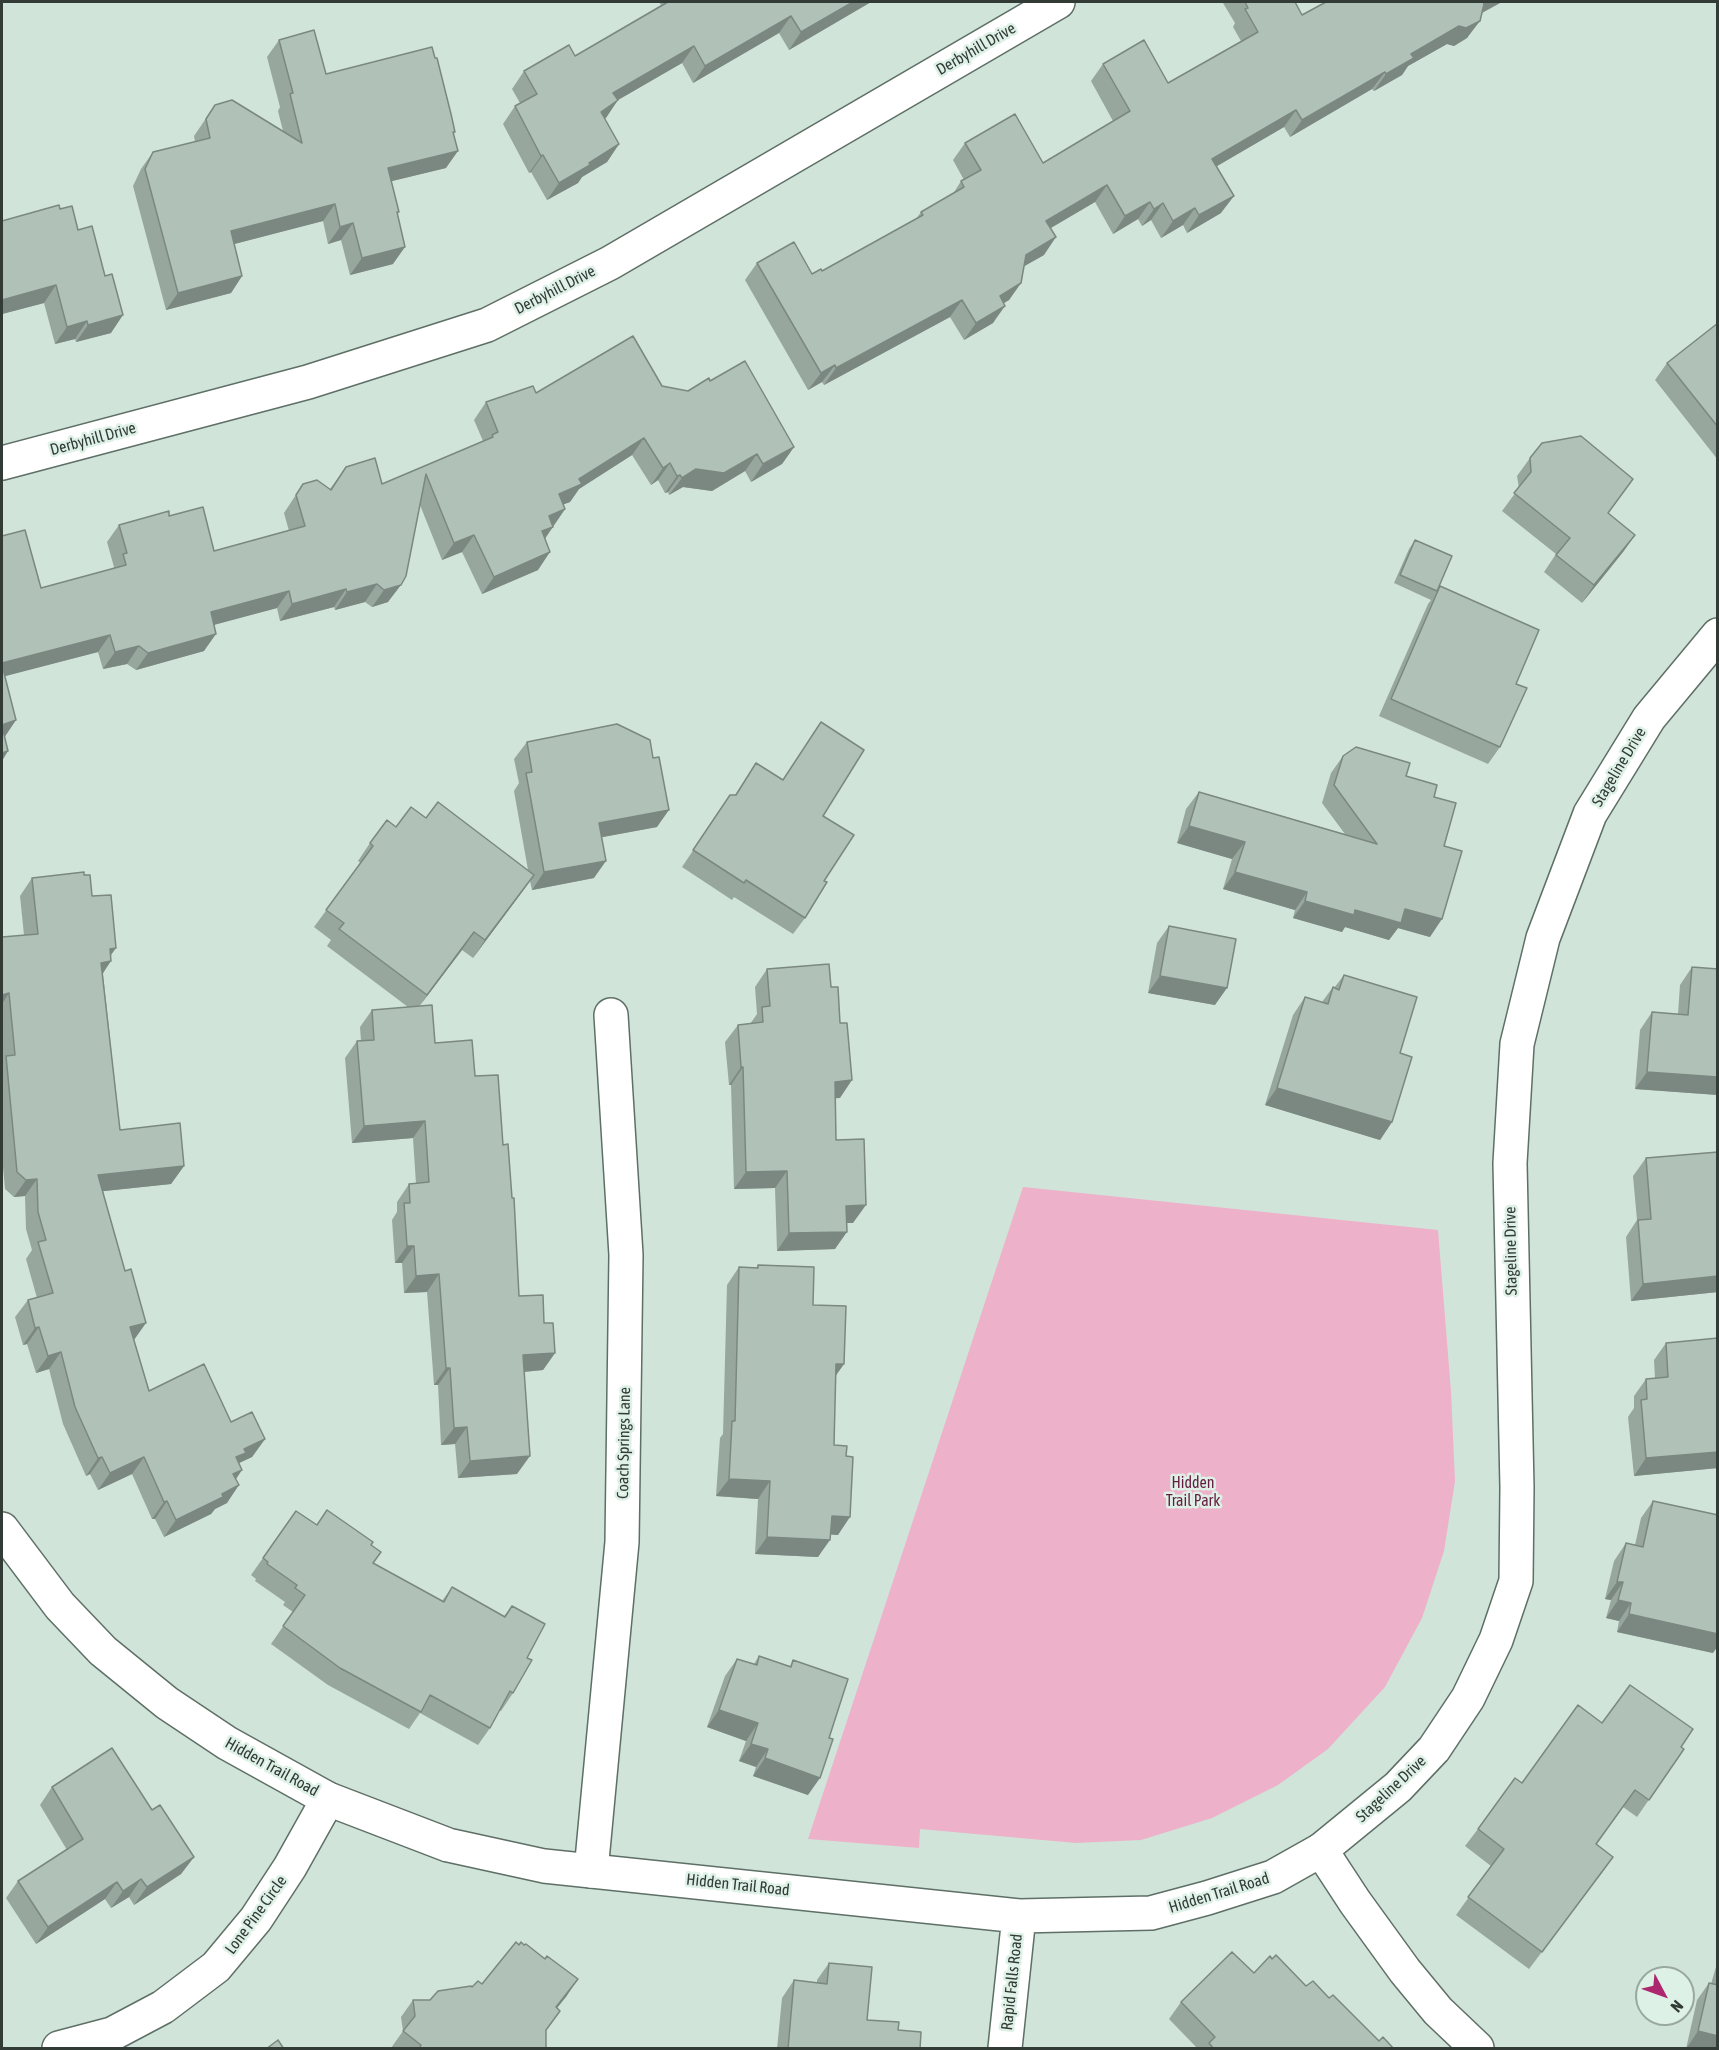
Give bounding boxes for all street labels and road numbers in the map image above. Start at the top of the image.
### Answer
street label: Derbyhill Drive [933,19,1019,79]
street label: Derbyhill Drive [511,261,599,319]
street label: Derbyhill Drive [48,418,138,460]
street label: Stageline Drive [1588,724,1650,810]
street label: Stageline Drive [1501,1206,1521,1296]
street label: Coach Springs Lane [613,1387,635,1499]
street label: Hidden Trail Road [222,1733,322,1801]
street label: Stageline Drive [1352,1752,1430,1826]
street label: Hidden Trail Road [1167,1869,1271,1917]
street label: Hidden Trail Road [685,1870,791,1900]
street label: Lone Pine Circle [221,1872,291,1958]
street label: Rapid Falls Road [997,1933,1027,2031]

